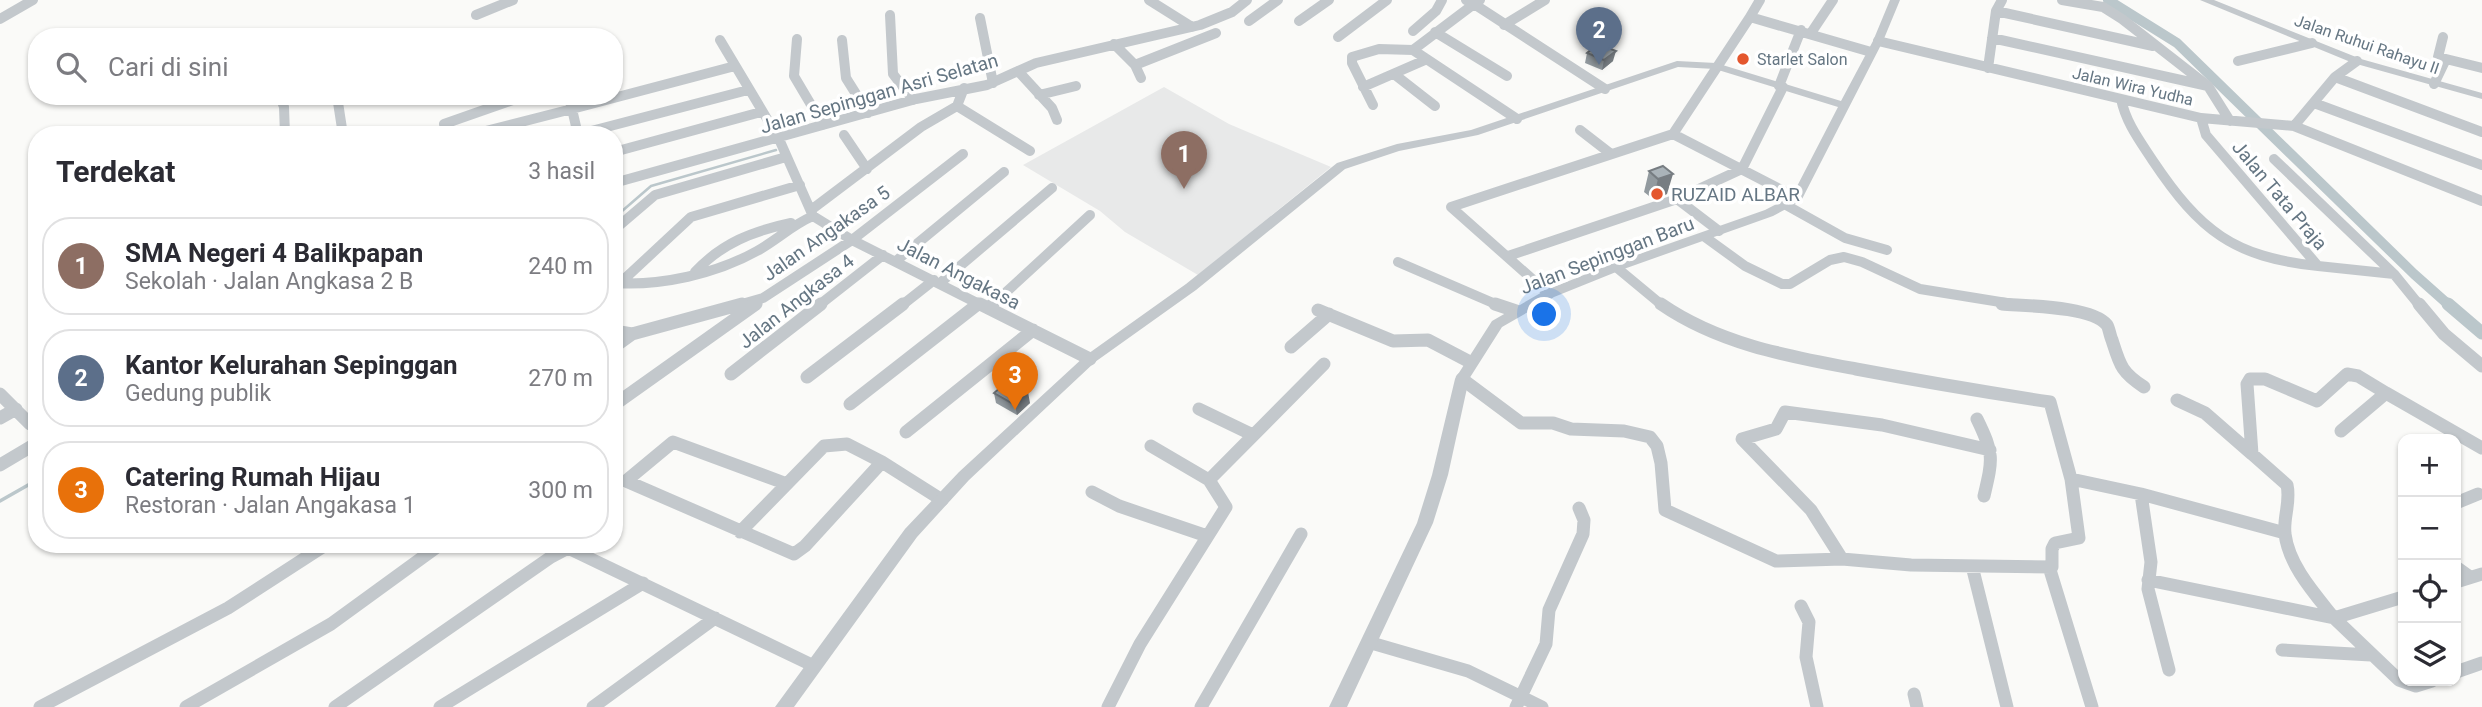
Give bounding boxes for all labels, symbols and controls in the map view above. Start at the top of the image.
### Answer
pin: 2 [1576,7,1622,65]
street label: Jalan Ruhui Rahayu II [2292,11,2442,78]
search box [28,28,623,105]
icon: search [52,48,90,86]
street label: Jalan Sepinggan Asri Selatan [758,48,1001,138]
place label: Starlet Salon [1757,50,1848,69]
marker: Starlet Salon [1735,51,1751,67]
text: Cari di sini [108,52,229,82]
street label: Jalan Wira Yudha [2071,63,2195,110]
pin: 1 [1161,131,1207,189]
street label: Jalan Tata Praja [2227,136,2332,255]
text: Terdekat [56,154,175,189]
text: 3 hasil [528,158,595,185]
street label: Jalan Angakasa 5 [758,181,894,286]
place label: RUZAID ALBAR [1671,183,1800,206]
marker: RUZAID ALBAR [1649,186,1665,202]
street label: Jalan Sepinggan Baru [1517,212,1697,299]
street label: Jalan Angakasa [893,233,1024,314]
text: SMA Negeri 4 Balikpapan [125,238,423,268]
street label: Jalan Angkasa 4 [734,249,859,354]
text: 1 [74,253,88,280]
text: 240 m [528,253,593,280]
text: Sekolah · Jalan Angkasa 2 B [125,268,413,295]
your location [1527,297,1561,331]
text: Kantor Kelurahan Sepinggan [125,350,458,380]
pin: 3 [992,352,1038,410]
text: 2 [74,365,88,392]
text: 270 m [528,365,593,392]
text: Gedung publik [125,380,271,407]
map controls [2398,434,2461,686]
button: + [2398,434,2461,497]
text: Catering Rumah Hijau [125,462,380,492]
text: 3 [74,477,88,504]
text: 300 m [528,477,593,504]
text: Restoran · Jalan Angakasa 1 [125,492,416,519]
button: − [2398,497,2461,560]
button: locate [2398,560,2461,623]
button: layers [2398,623,2461,686]

